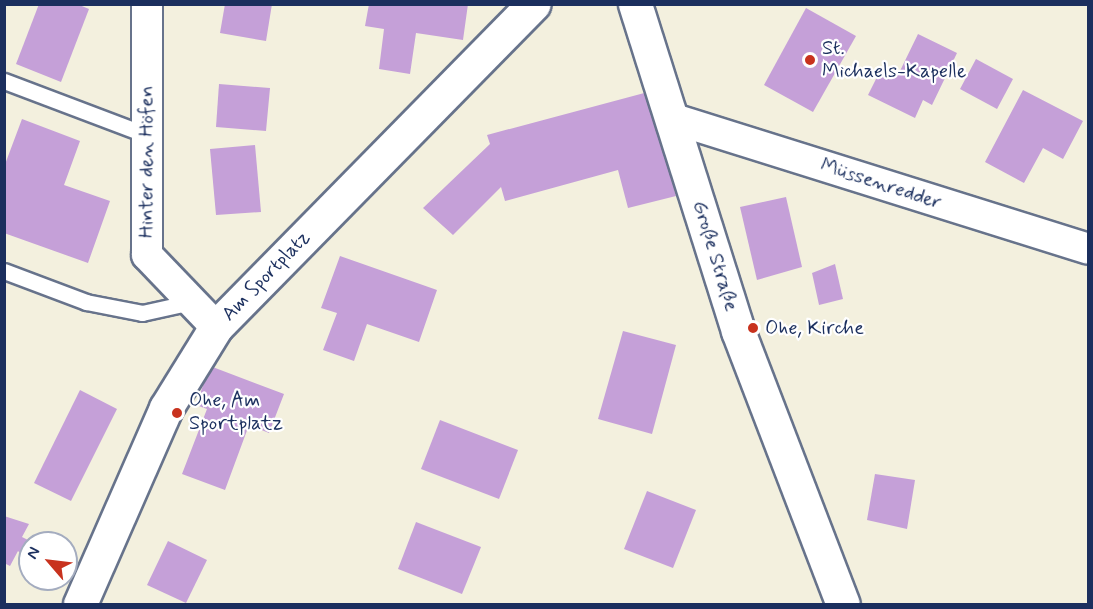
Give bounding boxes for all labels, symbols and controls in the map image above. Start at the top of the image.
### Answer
place label: St. Michaels-Kapelle [822,36,966,83]
marker: St. Michaels-Kapelle [803,53,817,67]
street label: Hinter den Höfen [135,88,159,236]
street label: Müssenredder [817,153,945,215]
street label: Große Straße [687,198,743,314]
street label: Am Sportplatz [213,221,319,331]
place label: Ohe, Kirche [765,316,864,340]
marker: Ohe, Kirche [746,321,760,335]
place label: Ohe, Am Sportplatz [189,389,283,436]
marker: Ohe, Am Sportplatz [170,406,184,420]
north arrow [18,531,78,591]
text: N [22,544,45,563]

